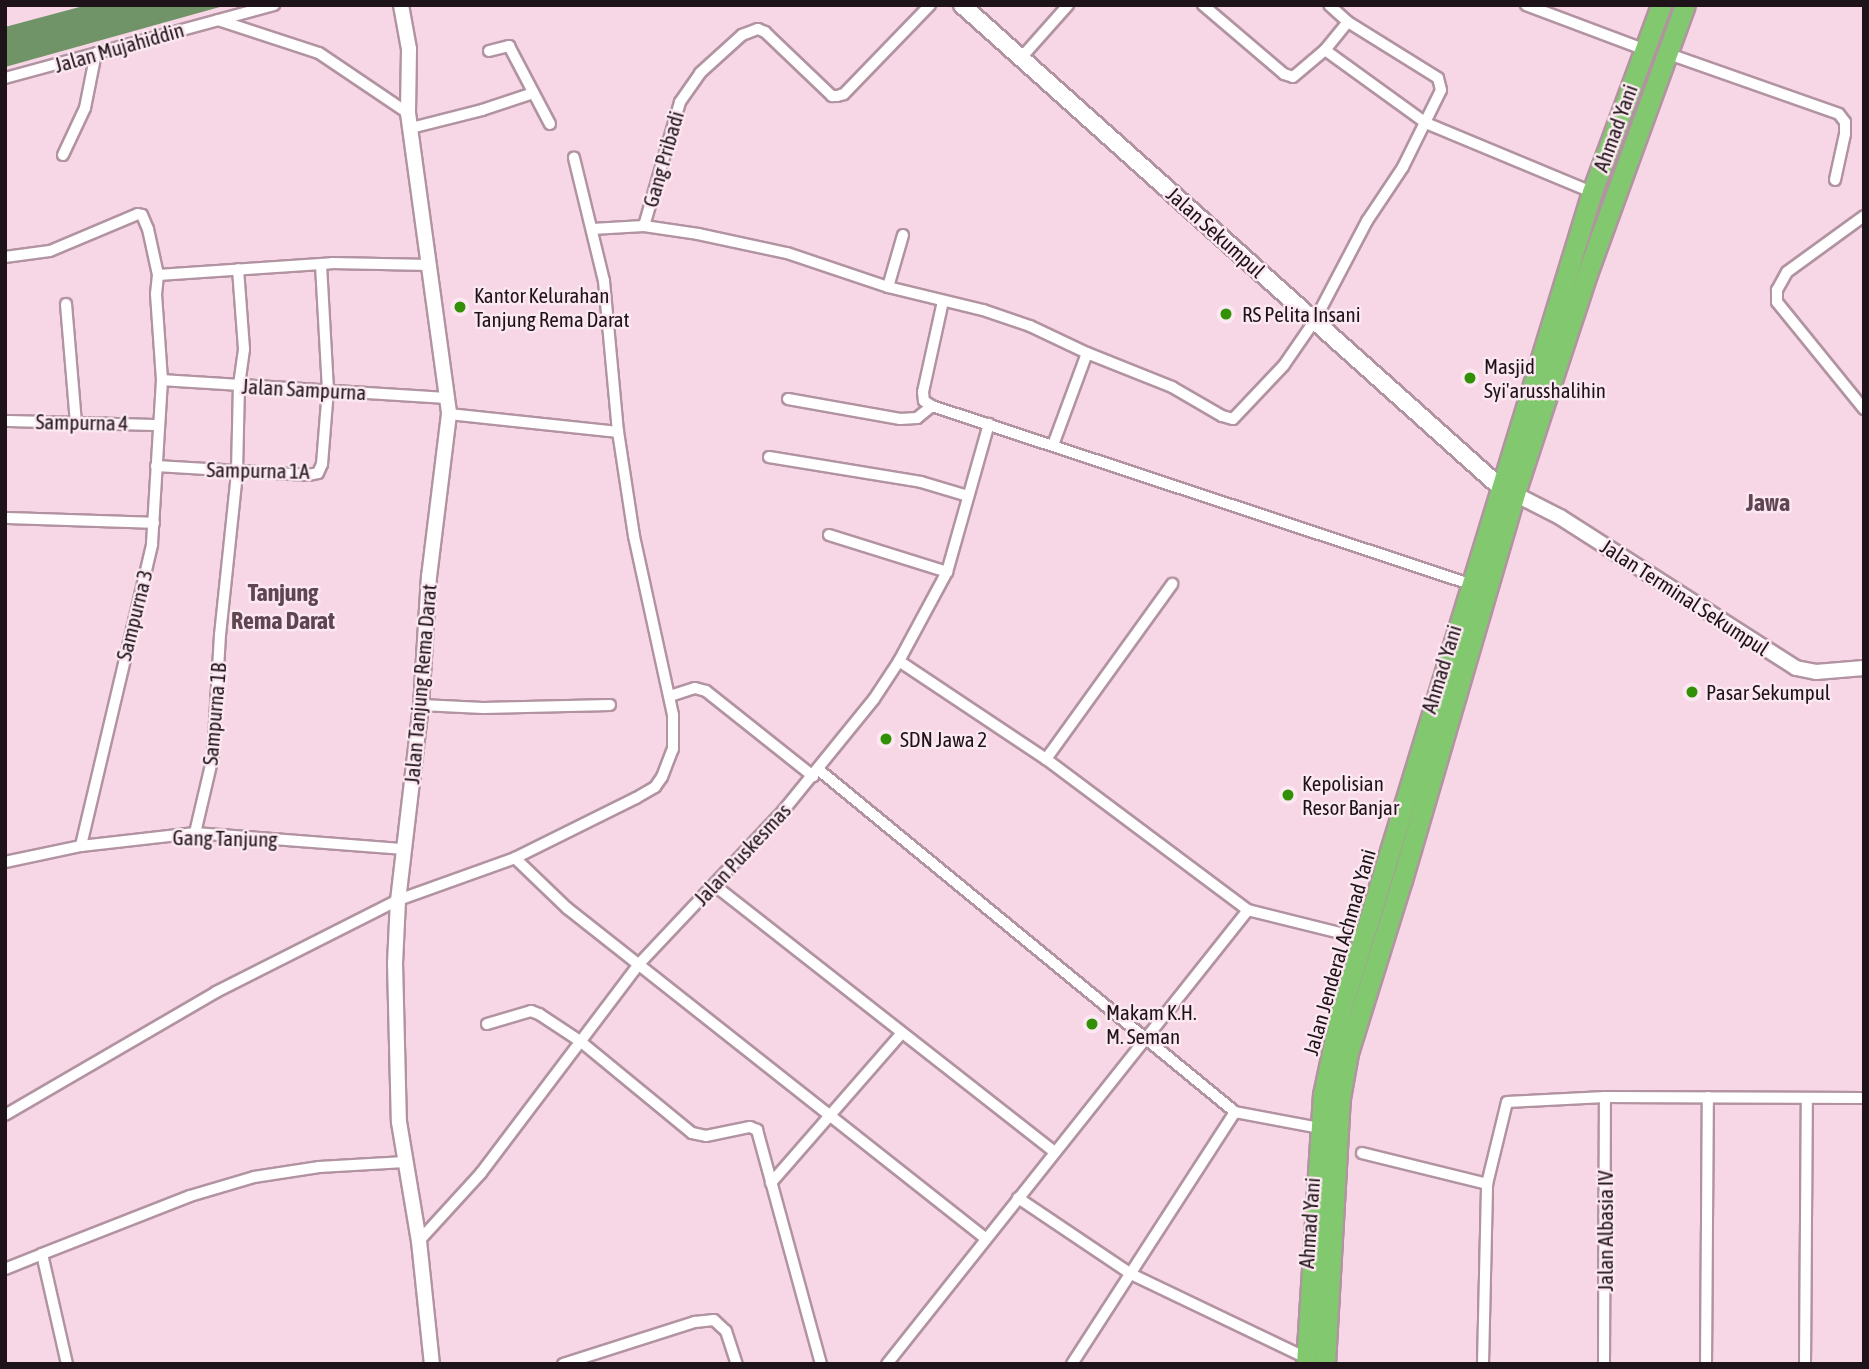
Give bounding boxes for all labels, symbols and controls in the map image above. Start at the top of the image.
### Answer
street label: Jalan Mujahiddin [51,16,187,78]
street label: Ahmad Yani [1588,81,1642,175]
street label: Gang Pribadi [637,108,689,210]
street label: Jalan Sekumpul [1162,181,1270,283]
place label: Kantor Kelurahan Tanjung Rema Darat [474,282,630,332]
marker: Kantor Kelurahan Tanjung Rema Darat [452,299,468,315]
place label: RS Pelita Insani [1242,301,1361,327]
marker: RS Pelita Insani [1216,304,1236,324]
place label: Masjid Syi'arusshalihin [1484,353,1606,403]
marker: Masjid Syi'arusshalihin [1462,370,1478,386]
street label: Jalan Sampurna [241,373,367,405]
street label: Sampurna 4 [35,409,129,435]
street label: Sampurna 1A [206,457,310,483]
district label: Jawa [1746,489,1790,517]
street label: Jalan Terminal Sekumpul [1596,533,1774,661]
street label: Sampurna 3 [111,567,157,663]
district label: Tanjung Rema Darat [231,579,335,635]
street label: Jalan Tanjung Rema Darat [399,583,441,785]
street label: Ahmad Yani [1416,622,1466,716]
street label: Sampurna 1B [197,662,231,766]
place label: Pasar Sekumpul [1706,679,1830,705]
marker: Pasar Sekumpul [1684,684,1700,700]
place label: SDN Jawa 2 [900,726,987,752]
marker: SDN Jawa 2 [878,731,894,747]
place label: Kepolisian Resor Banjar [1302,770,1399,820]
marker: Kepolisian Resor Banjar [1280,787,1296,803]
street label: Jalan Puskesmas [688,798,796,910]
street label: Gang Tanjung [172,824,278,852]
street label: Jalan Jenderal Achmad Yani [1297,846,1381,1058]
place label: Makam K.H. M. Seman [1106,999,1197,1049]
marker: Makam K.H. M. Seman [1084,1016,1100,1032]
street label: Jalan Albasia IV [1592,1171,1618,1291]
street label: Ahmad Yani [1293,1177,1325,1269]

